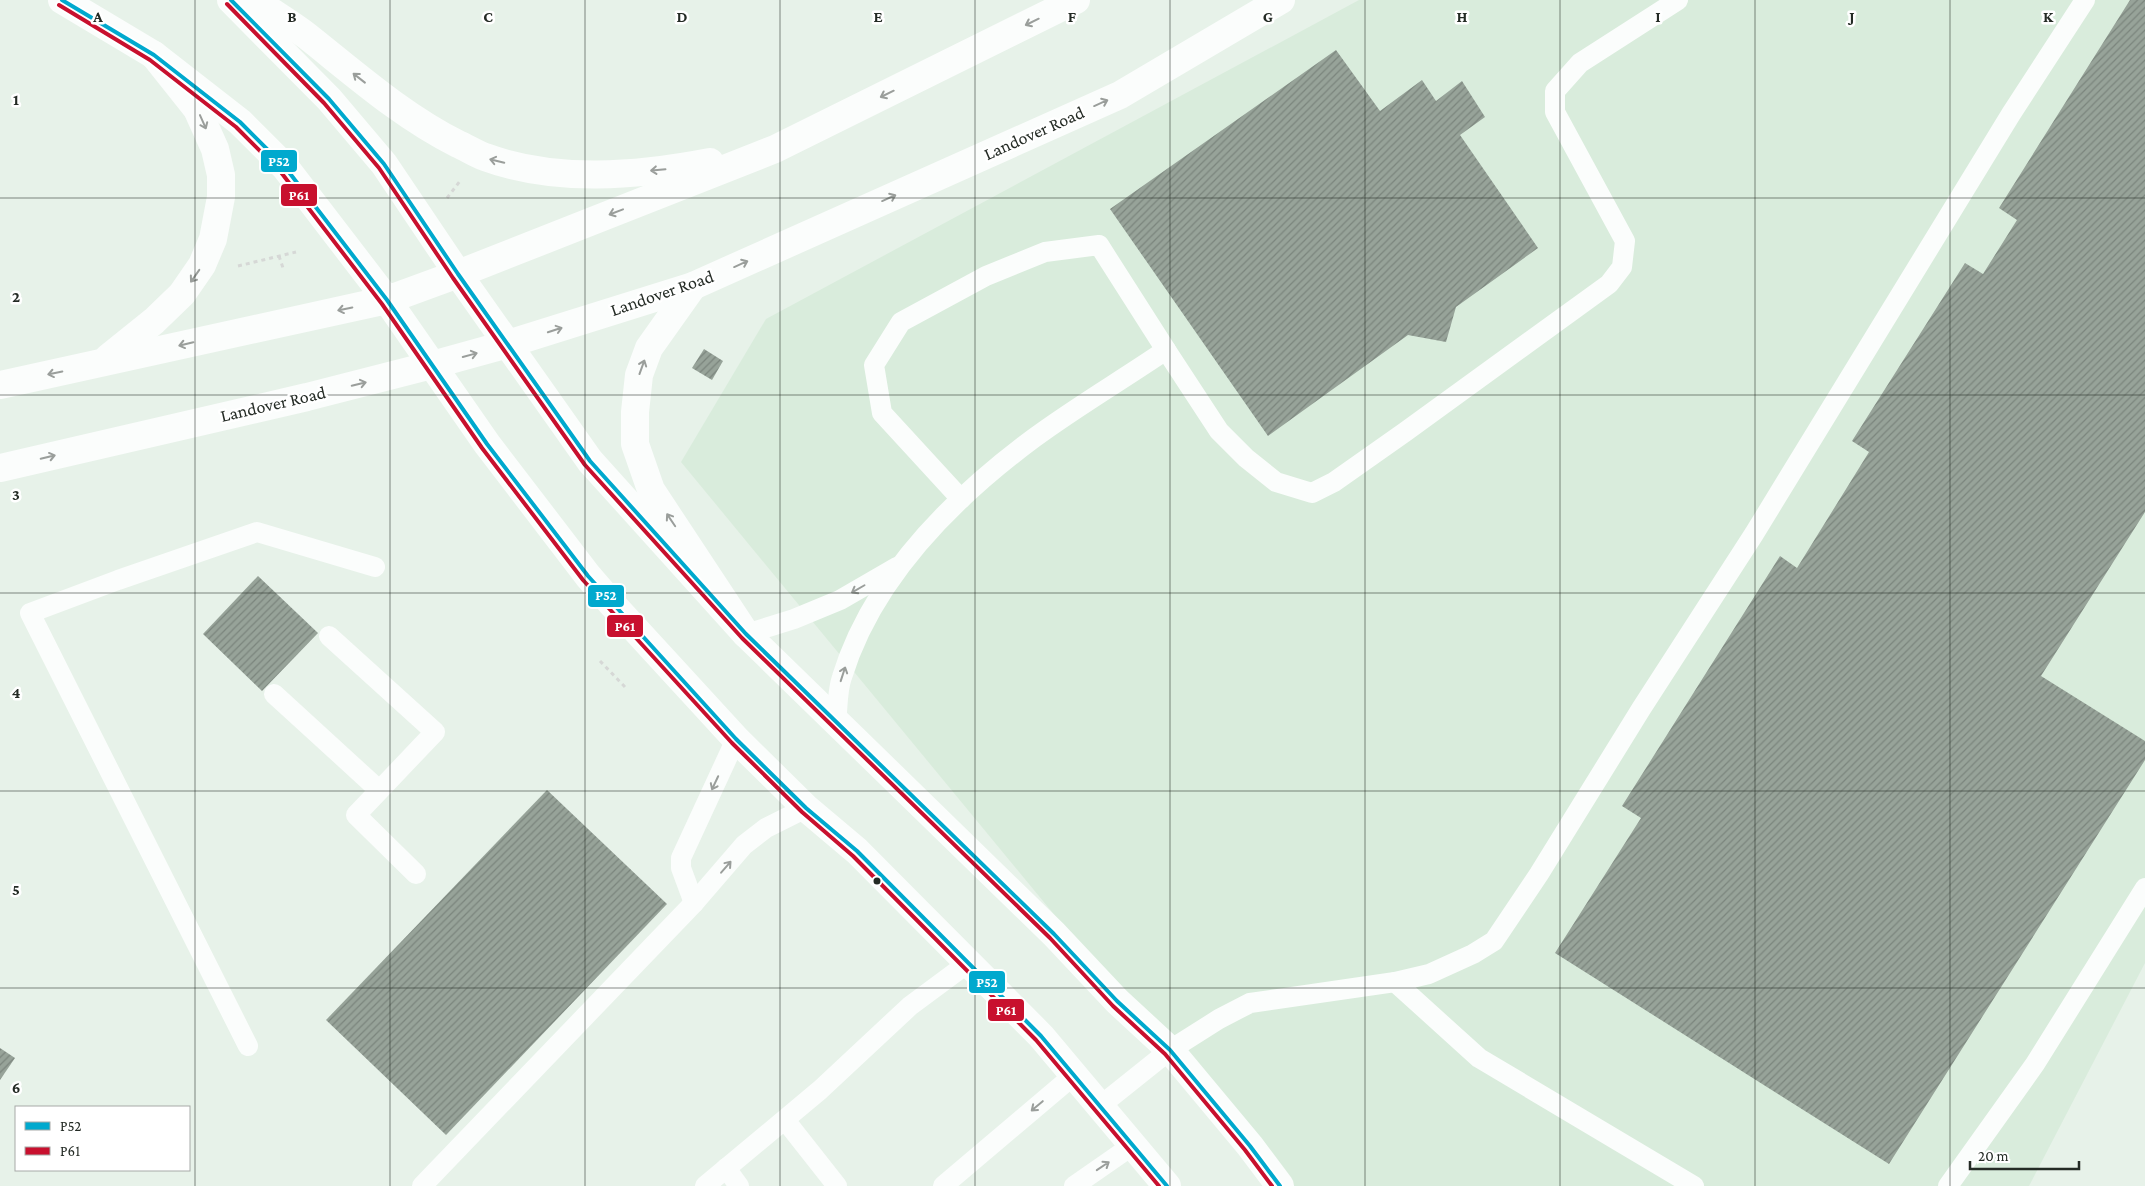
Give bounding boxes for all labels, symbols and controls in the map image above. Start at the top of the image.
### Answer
text: A [92,8,103,25]
text: B [287,8,297,25]
text: C [483,8,493,25]
text: D [676,8,688,25]
text: E [873,8,883,25]
text: F [1068,8,1077,25]
text: G [1263,8,1273,25]
text: H [1457,8,1468,25]
text: I [1655,8,1661,25]
text: J [1847,8,1855,25]
text: K [2043,8,2054,25]
one-way arrow [1025,17,1040,27]
one-way arrow [353,72,366,83]
one-way arrow [880,90,895,99]
text: 1 [13,91,19,108]
one-way arrow [1094,98,1109,108]
street label: Landover Road [981,102,1088,164]
one-way arrow [199,114,209,129]
line badge: P52 [260,149,298,173]
text: P52 [268,153,290,169]
one-way arrow [490,155,506,165]
one-way arrow [650,166,666,175]
line badge: P61 [280,183,318,207]
text: P61 [289,187,309,203]
one-way arrow [881,193,896,202]
one-way arrow [608,208,624,217]
one-way arrow [733,259,748,269]
street label: Landover Road [608,266,717,320]
one-way arrow [190,269,200,283]
text: 2 [12,288,20,305]
one-way arrow [337,305,353,314]
one-way arrow [546,324,562,334]
one-way arrow [179,340,195,349]
one-way arrow [462,349,478,359]
one-way arrow [638,360,647,376]
one-way arrow [48,369,64,378]
one-way arrow [351,378,367,388]
street label: Landover Road [218,382,328,426]
one-way arrow [39,452,55,461]
text: 3 [12,486,20,503]
one-way arrow [666,514,676,528]
line badge: P52 [587,584,625,608]
one-way arrow [852,585,866,595]
text: P52 [595,587,617,603]
line badge: P61 [606,614,644,638]
text: P61 [615,618,635,634]
one-way arrow [839,666,849,682]
text: 4 [12,684,21,701]
one-way arrow [710,775,720,790]
one-way arrow [720,860,731,873]
unlabelled marker [872,876,882,886]
text: 5 [12,881,20,898]
line badge: P52 [968,970,1006,994]
text: P52 [976,974,998,990]
line badge: P61 [987,998,1025,1022]
text: P61 [996,1002,1016,1018]
text: 6 [12,1079,20,1096]
one-way arrow [1031,1101,1044,1112]
legend [15,1106,190,1171]
text: P52 [60,1118,81,1134]
scale bar [1970,1138,2079,1170]
text: P61 [60,1143,80,1159]
text: 20 m [1978,1148,2009,1164]
one-way arrow [1096,1161,1110,1171]

